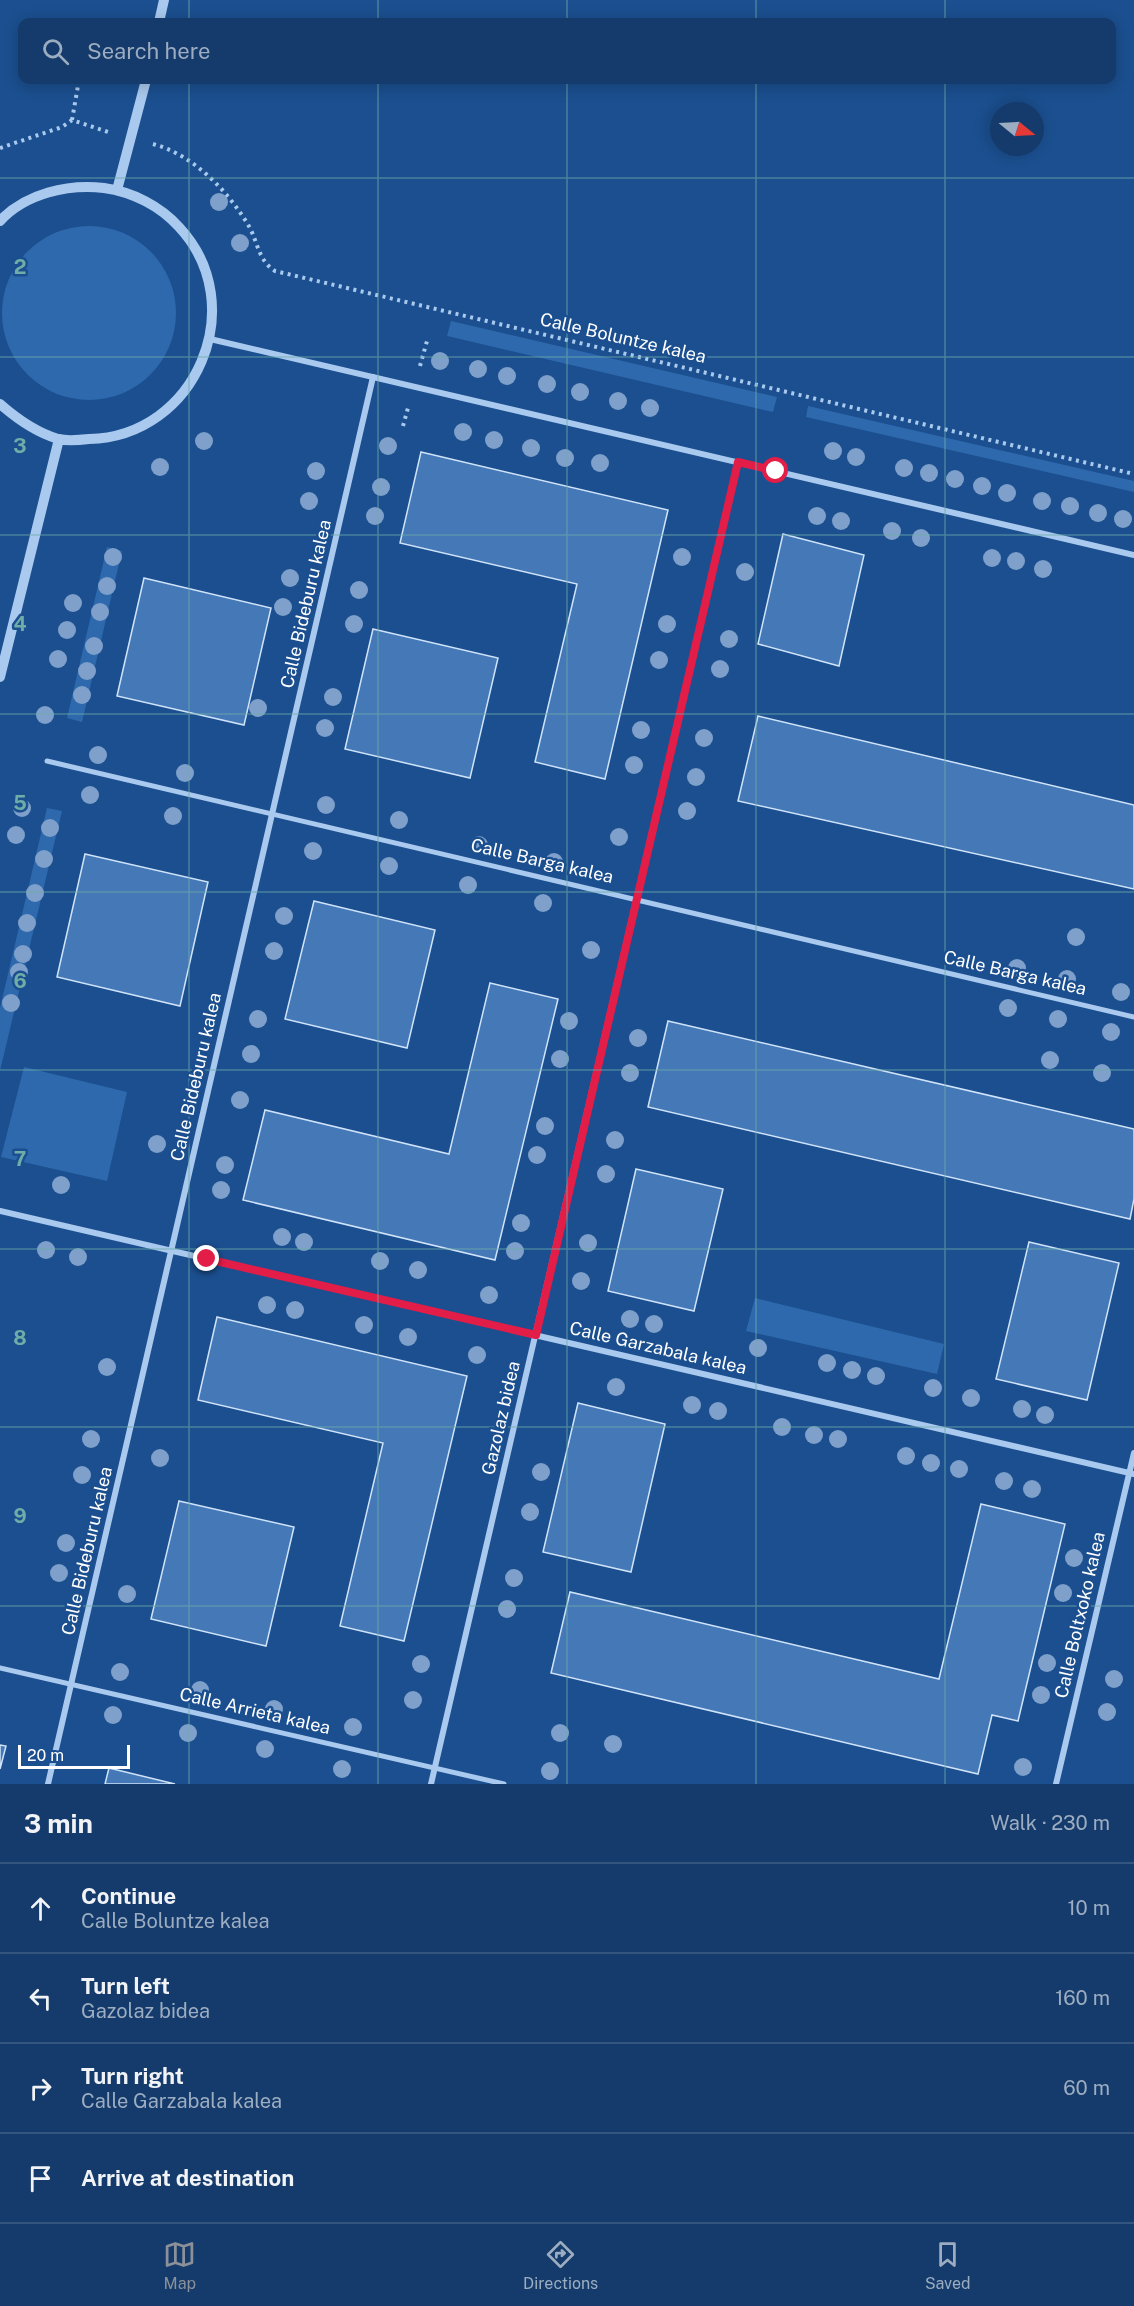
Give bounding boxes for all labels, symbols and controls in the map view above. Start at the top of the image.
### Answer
search box [18,18,1116,84]
icon: search [39,35,72,68]
text: Search here [87,38,211,64]
north arrow [990,102,1044,156]
text: 2 [14,255,26,279]
street label: Calle Boluntze kalea [538,308,708,367]
text: 3 [13,434,27,458]
route start [762,457,788,483]
street label: Calle Bideburu kalea [276,518,335,690]
text: 4 [13,612,27,636]
text: 5 [13,791,27,815]
street label: Calle Barga kalea [469,834,615,887]
street label: Calle Barga kalea [942,946,1088,999]
text: 6 [13,969,27,993]
street label: Calle Bideburu kalea [166,991,225,1163]
text: 7 [14,1147,26,1171]
route end [193,1245,219,1271]
street label: Calle Garzabala kalea [568,1317,749,1378]
text: 8 [13,1326,27,1350]
street label: Gazolaz bidea [477,1359,524,1477]
street label: Calle Bideburu kalea [57,1465,116,1637]
text: 9 [13,1504,27,1528]
street label: Calle Boltxoko kalea [1050,1530,1109,1700]
street label: Calle Arrieta kalea [178,1683,333,1738]
scale bar [18,1742,130,1770]
text: 20 m [27,1746,64,1765]
text: 3 min [24,1808,93,1839]
text: Walk · 230 m [991,1811,1110,1835]
text: Continue [81,1883,176,1909]
icon: ahead [24,1892,57,1925]
text: 10 m [1067,1896,1110,1920]
text: Calle Boluntze kalea [81,1909,270,1933]
text: Turn left [81,1973,170,1999]
icon: left [24,1982,57,2015]
text: 160 m [1055,1986,1110,2010]
text: Gazolaz bidea [81,1999,210,2023]
text: Turn right [81,2063,184,2089]
icon: right [24,2072,57,2105]
text: 60 m [1063,2076,1110,2100]
text: Calle Garzabala kalea [81,2089,282,2113]
icon: arrive [24,2162,57,2195]
text: Arrive at destination [81,2165,294,2191]
tab: Map [163,2238,196,2293]
tab: Directions [523,2238,598,2293]
tab: Saved [925,2238,971,2293]

